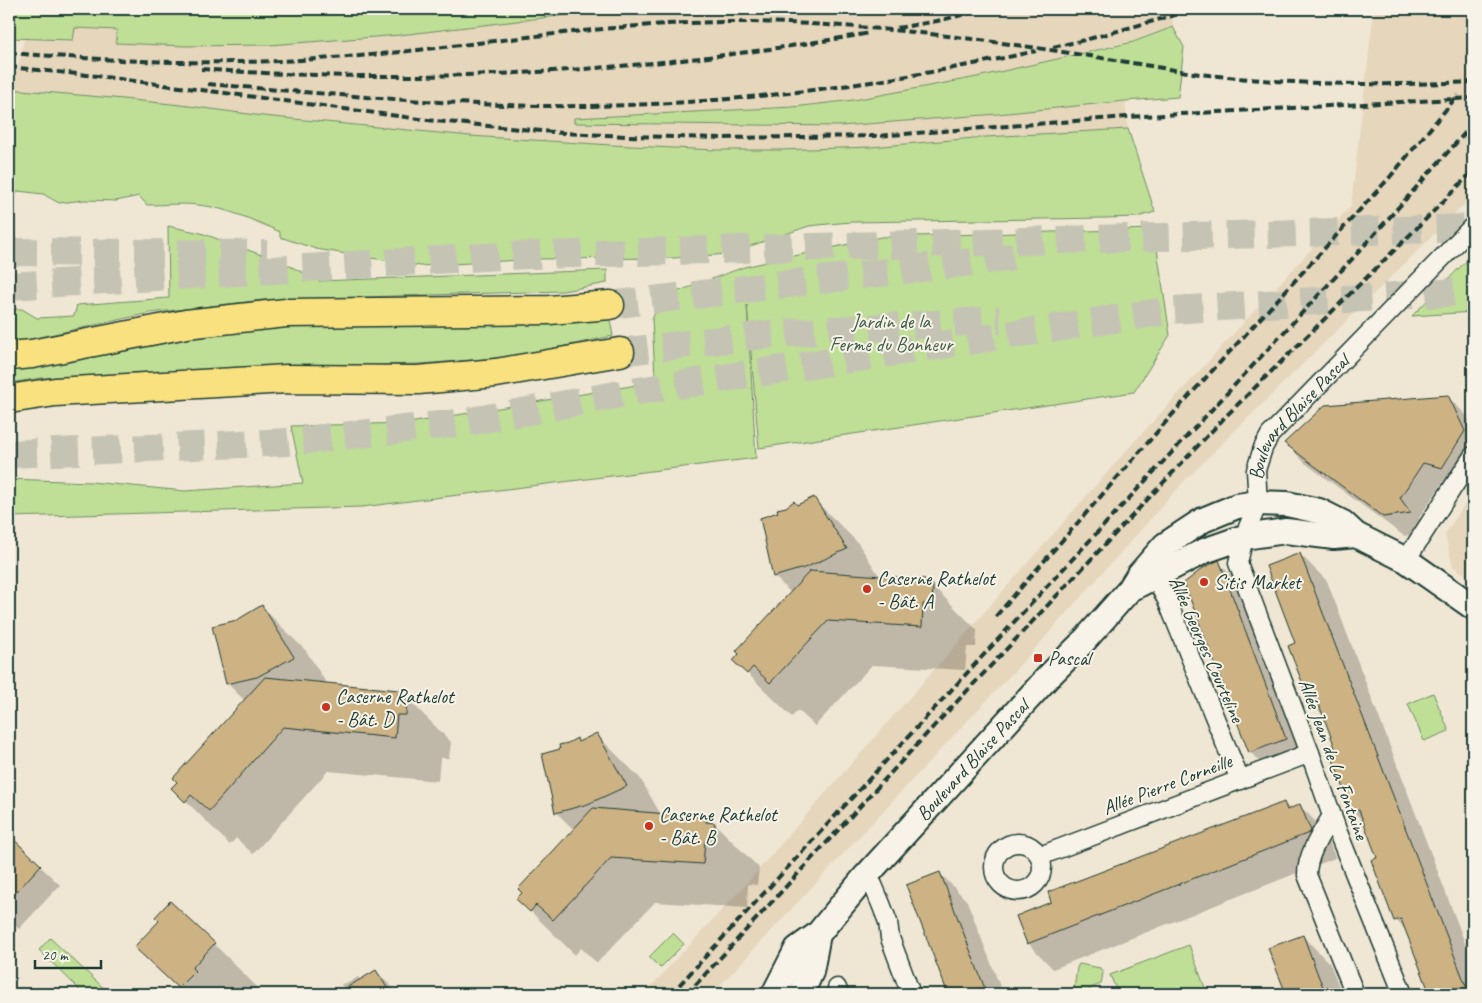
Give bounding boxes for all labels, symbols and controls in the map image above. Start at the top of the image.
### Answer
park label: Jardin de la Ferme du Bonheur [830,309,954,357]
street label: Boulevard Blaise Pascal [1244,347,1357,481]
place label: Caserne Rathelot - Bât. A [877,566,997,614]
place label: Sitis Market [1214,570,1303,595]
street label: Allée Georges Courteline [1163,572,1251,727]
marker: Sitis Market [1198,576,1210,588]
marker: Caserne Rathelot - Bât. A [861,583,873,595]
place label: Pascal [1048,646,1094,671]
marker: Pascal [1032,652,1044,664]
street label: Allée Jean de La Fontaine [1293,675,1375,844]
place label: Caserne Rathelot - Bât. D [336,684,456,732]
street label: Boulevard Blaise Pascal [911,692,1037,826]
marker: Caserne Rathelot - Bât. D [320,701,332,713]
street label: Allée Pierre Corneille [1099,748,1237,821]
place label: Caserne Rathelot - Bât. B [659,802,779,850]
marker: Caserne Rathelot - Bât. B [643,820,655,832]
scale bar [35,938,101,970]
text: 20 m [42,946,69,965]

